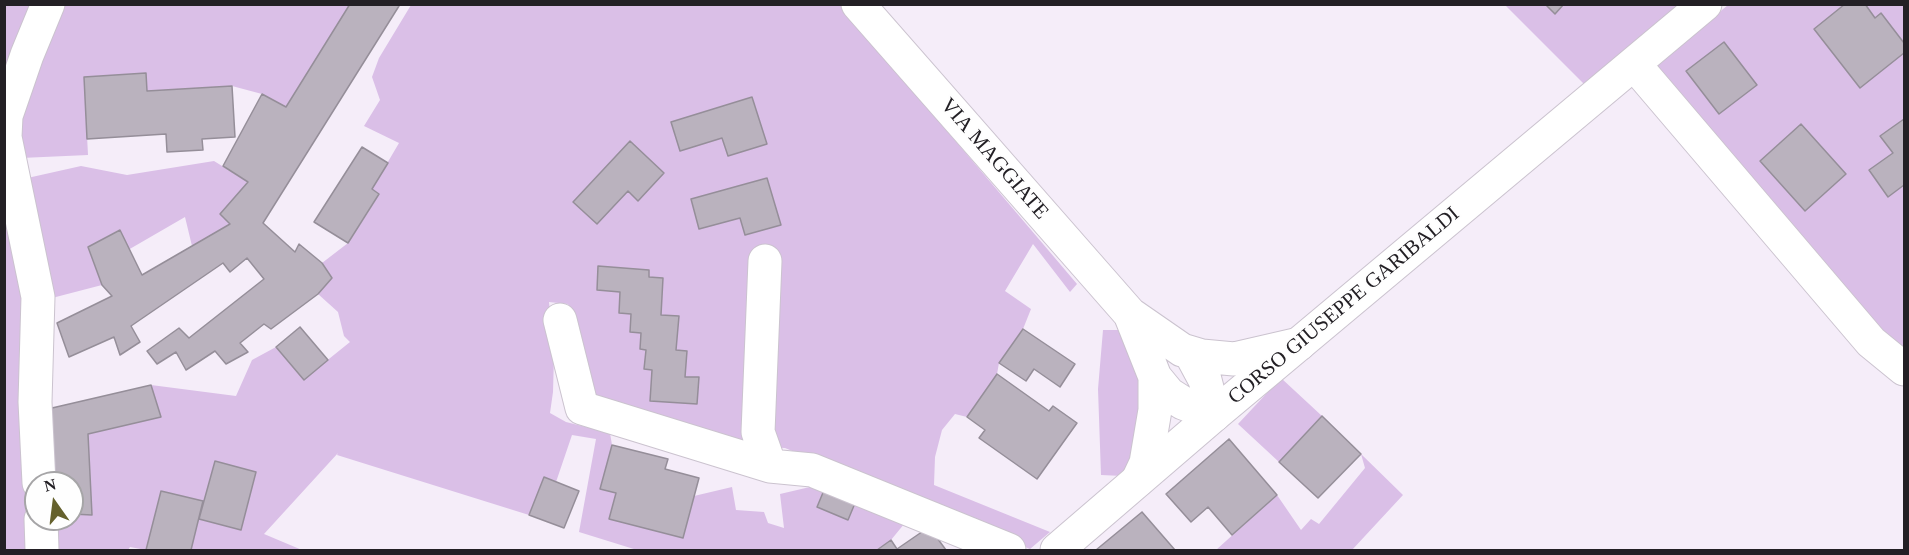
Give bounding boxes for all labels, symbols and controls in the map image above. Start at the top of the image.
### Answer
street label: VIA MAGGIATE [935,93,1053,225]
street label: CORSO GIUSEPPE GARIBALDI [1223,202,1465,410]
north arrow [24,471,84,531]
text: N [42,475,58,495]

